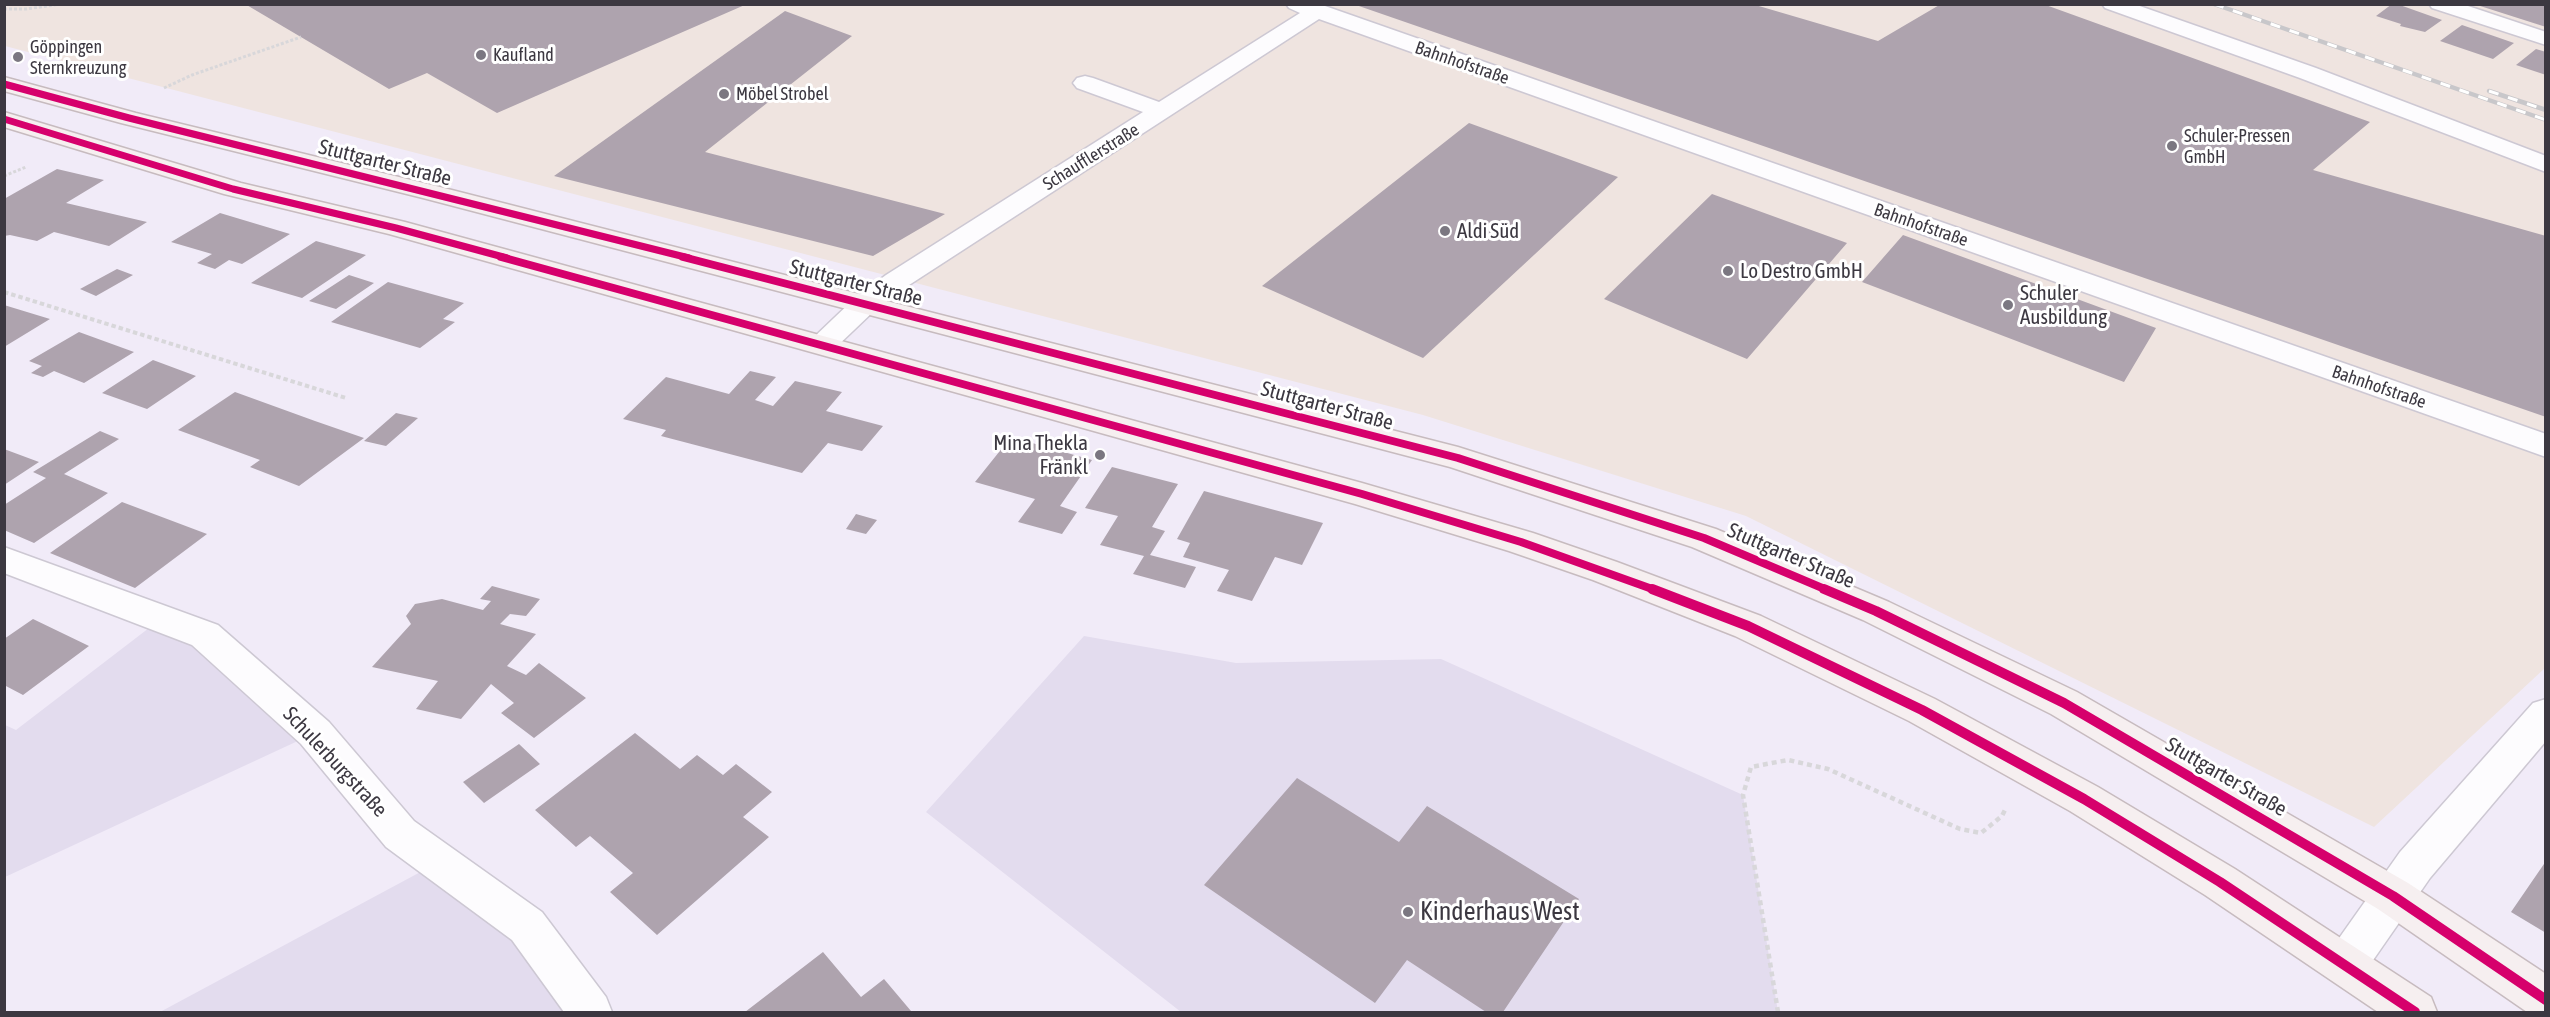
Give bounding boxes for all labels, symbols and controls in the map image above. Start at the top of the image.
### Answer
place label: Göppingen Sternkreuzung [30,36,127,78]
street label: Bahnhofstraße [1412,37,1512,89]
place label: Kaufland [493,44,554,66]
marker: Kaufland [474,48,488,62]
marker: Göppingen Sternkreuzung [11,50,25,64]
place label: Möbel Strobel [736,83,828,105]
marker: Möbel Strobel [717,87,731,101]
street label: Schaufflerstraße [1039,119,1143,195]
place label: Schuler-Pressen GmbH [2184,125,2290,168]
street label: Stuttgarter Straße [316,134,454,192]
marker: Schuler-Pressen GmbH [2165,139,2179,153]
street label: Bahnhofstraße [1871,199,1971,251]
place label: Aldi Süd [1457,218,1519,244]
marker: Aldi Süd [1438,224,1452,238]
street label: Stuttgarter Straße [787,254,925,312]
place label: Lo Destro GmbH [1740,258,1863,284]
marker: Lo Destro GmbH [1721,264,1735,278]
place label: Schuler Ausbildung [2020,280,2107,330]
marker: Schuler Ausbildung [2001,298,2015,312]
street label: Bahnhofstraße [2329,361,2429,413]
street label: Stuttgarter Straße [1258,376,1396,436]
place label: Mina Thekla Fränkl [993,430,1088,480]
marker: Mina Thekla Fränkl [1093,448,1107,462]
street label: Stuttgarter Straße [1724,518,1858,594]
street label: Schulerburgstraße [278,702,392,822]
street label: Stuttgarter Straße [2161,732,2291,822]
place label: Kinderhaus West [1420,896,1580,928]
marker: Kinderhaus West [1401,905,1415,919]

